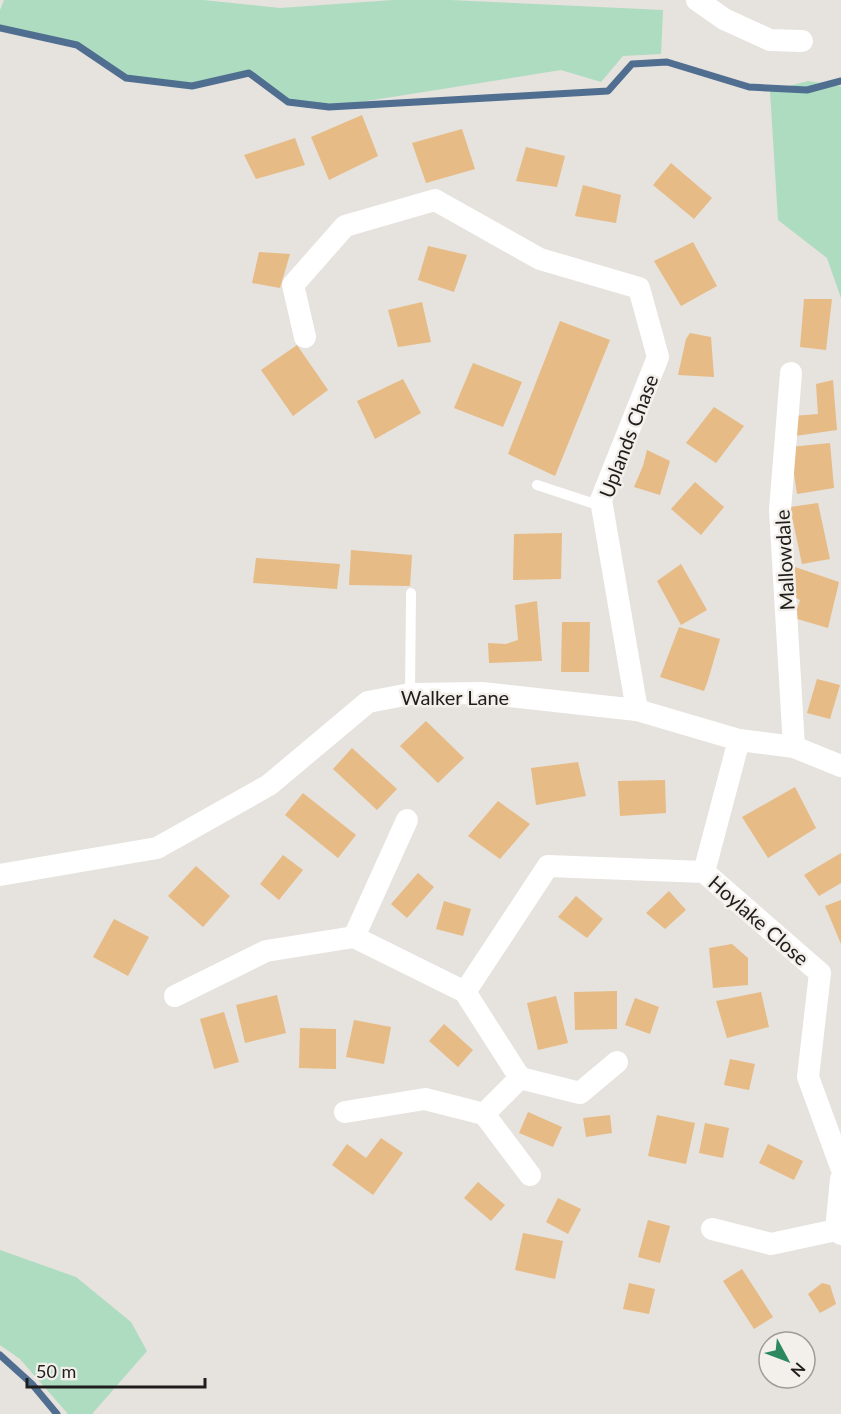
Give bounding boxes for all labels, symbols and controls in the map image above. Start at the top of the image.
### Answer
street label: Uplands Chase [593,371,663,501]
street label: Mallowdale [769,509,799,611]
street label: Walker Lane [401,685,509,709]
street label: Hoylake Close [704,870,814,970]
north arrow [757,1330,817,1390]
scale bar [27,1351,206,1389]
text: N [787,1359,810,1381]
text: 50 m [36,1360,76,1382]

